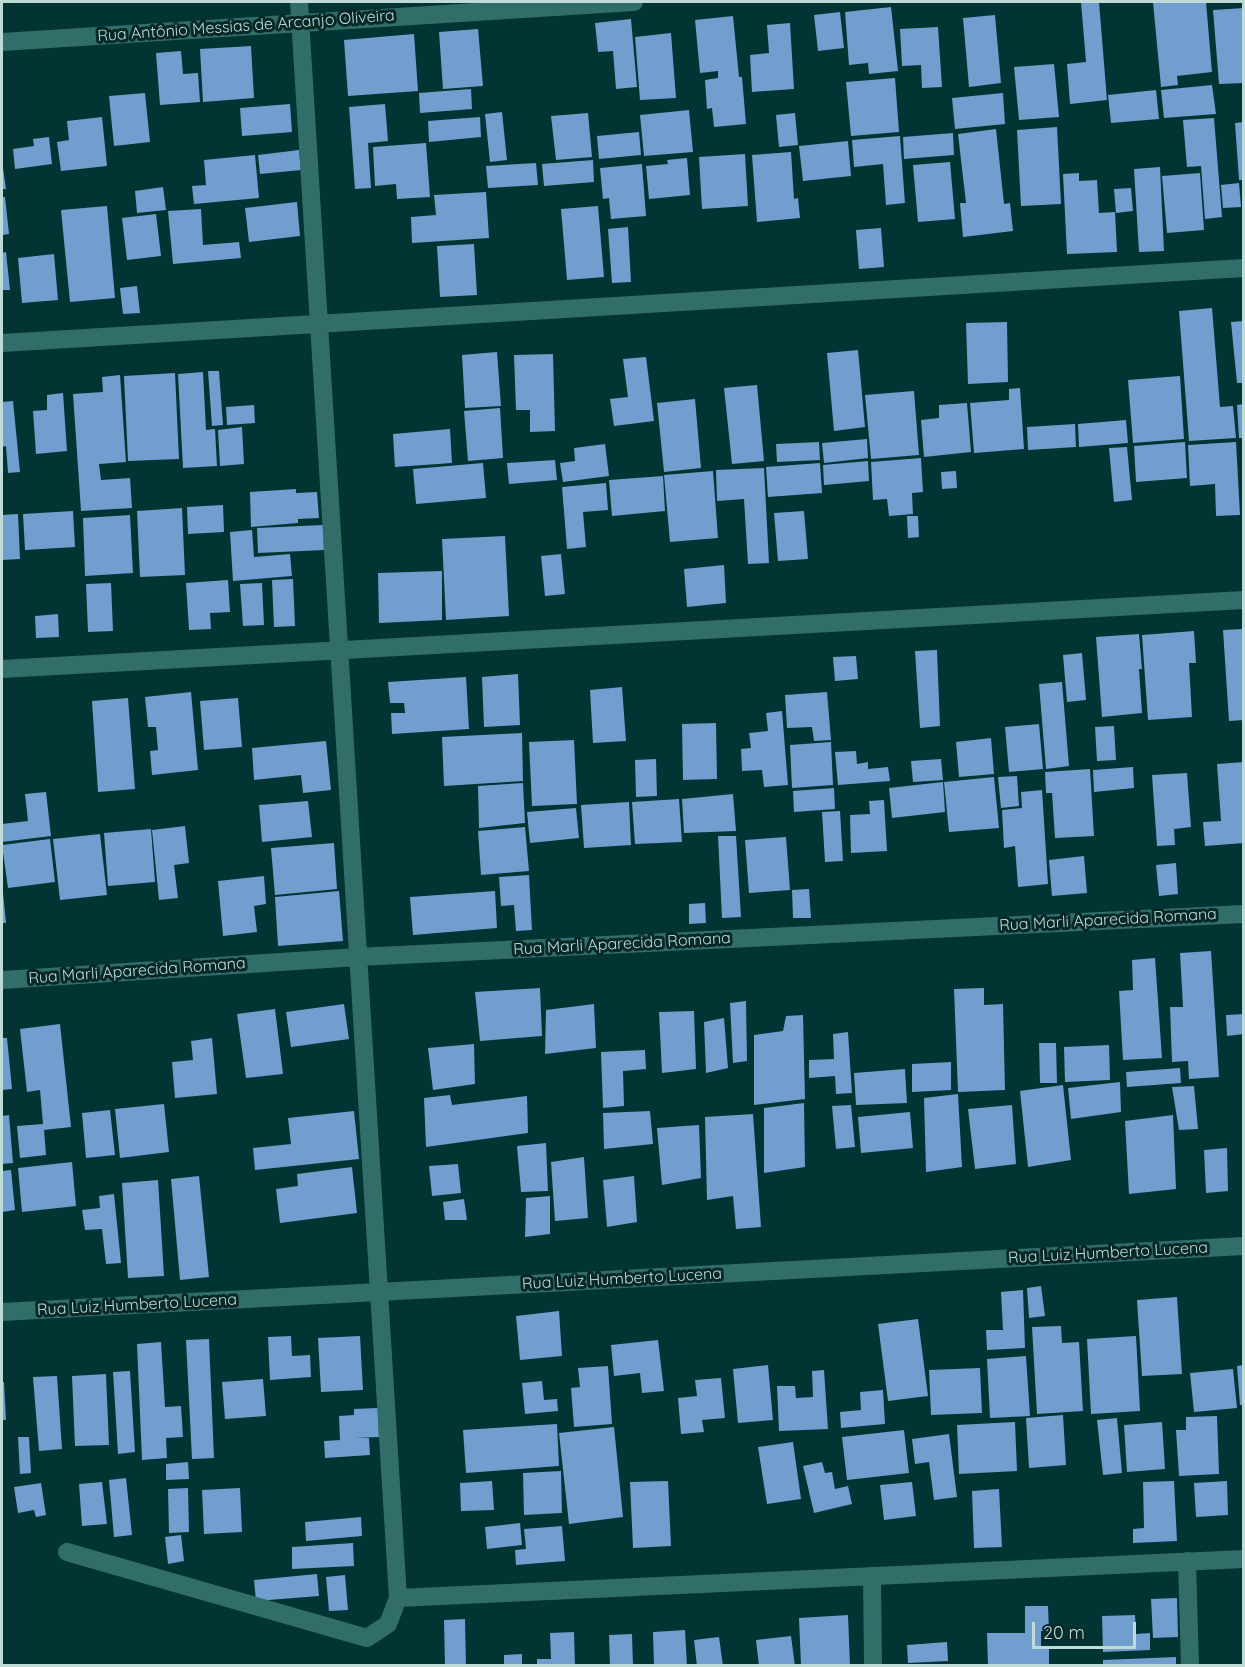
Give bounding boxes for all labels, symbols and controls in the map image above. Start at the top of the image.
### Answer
street label: Rua Antônio Messias de Arcanjo Oliveira [97,6,395,46]
street label: Rua Marli Aparecida Romana [999,905,1217,935]
street label: Rua Marli Aparecida Romana [513,929,731,959]
street label: Rua Marli Aparecida Romana [28,954,246,988]
street label: Rua Luiz Humberto Lucena [1008,1238,1208,1268]
street label: Rua Luiz Humberto Lucena [522,1264,722,1294]
street label: Rua Luiz Humberto Lucena [37,1290,237,1320]
scale bar [1035,1610,1138,1648]
text: 20 m [1043,1621,1085,1644]

